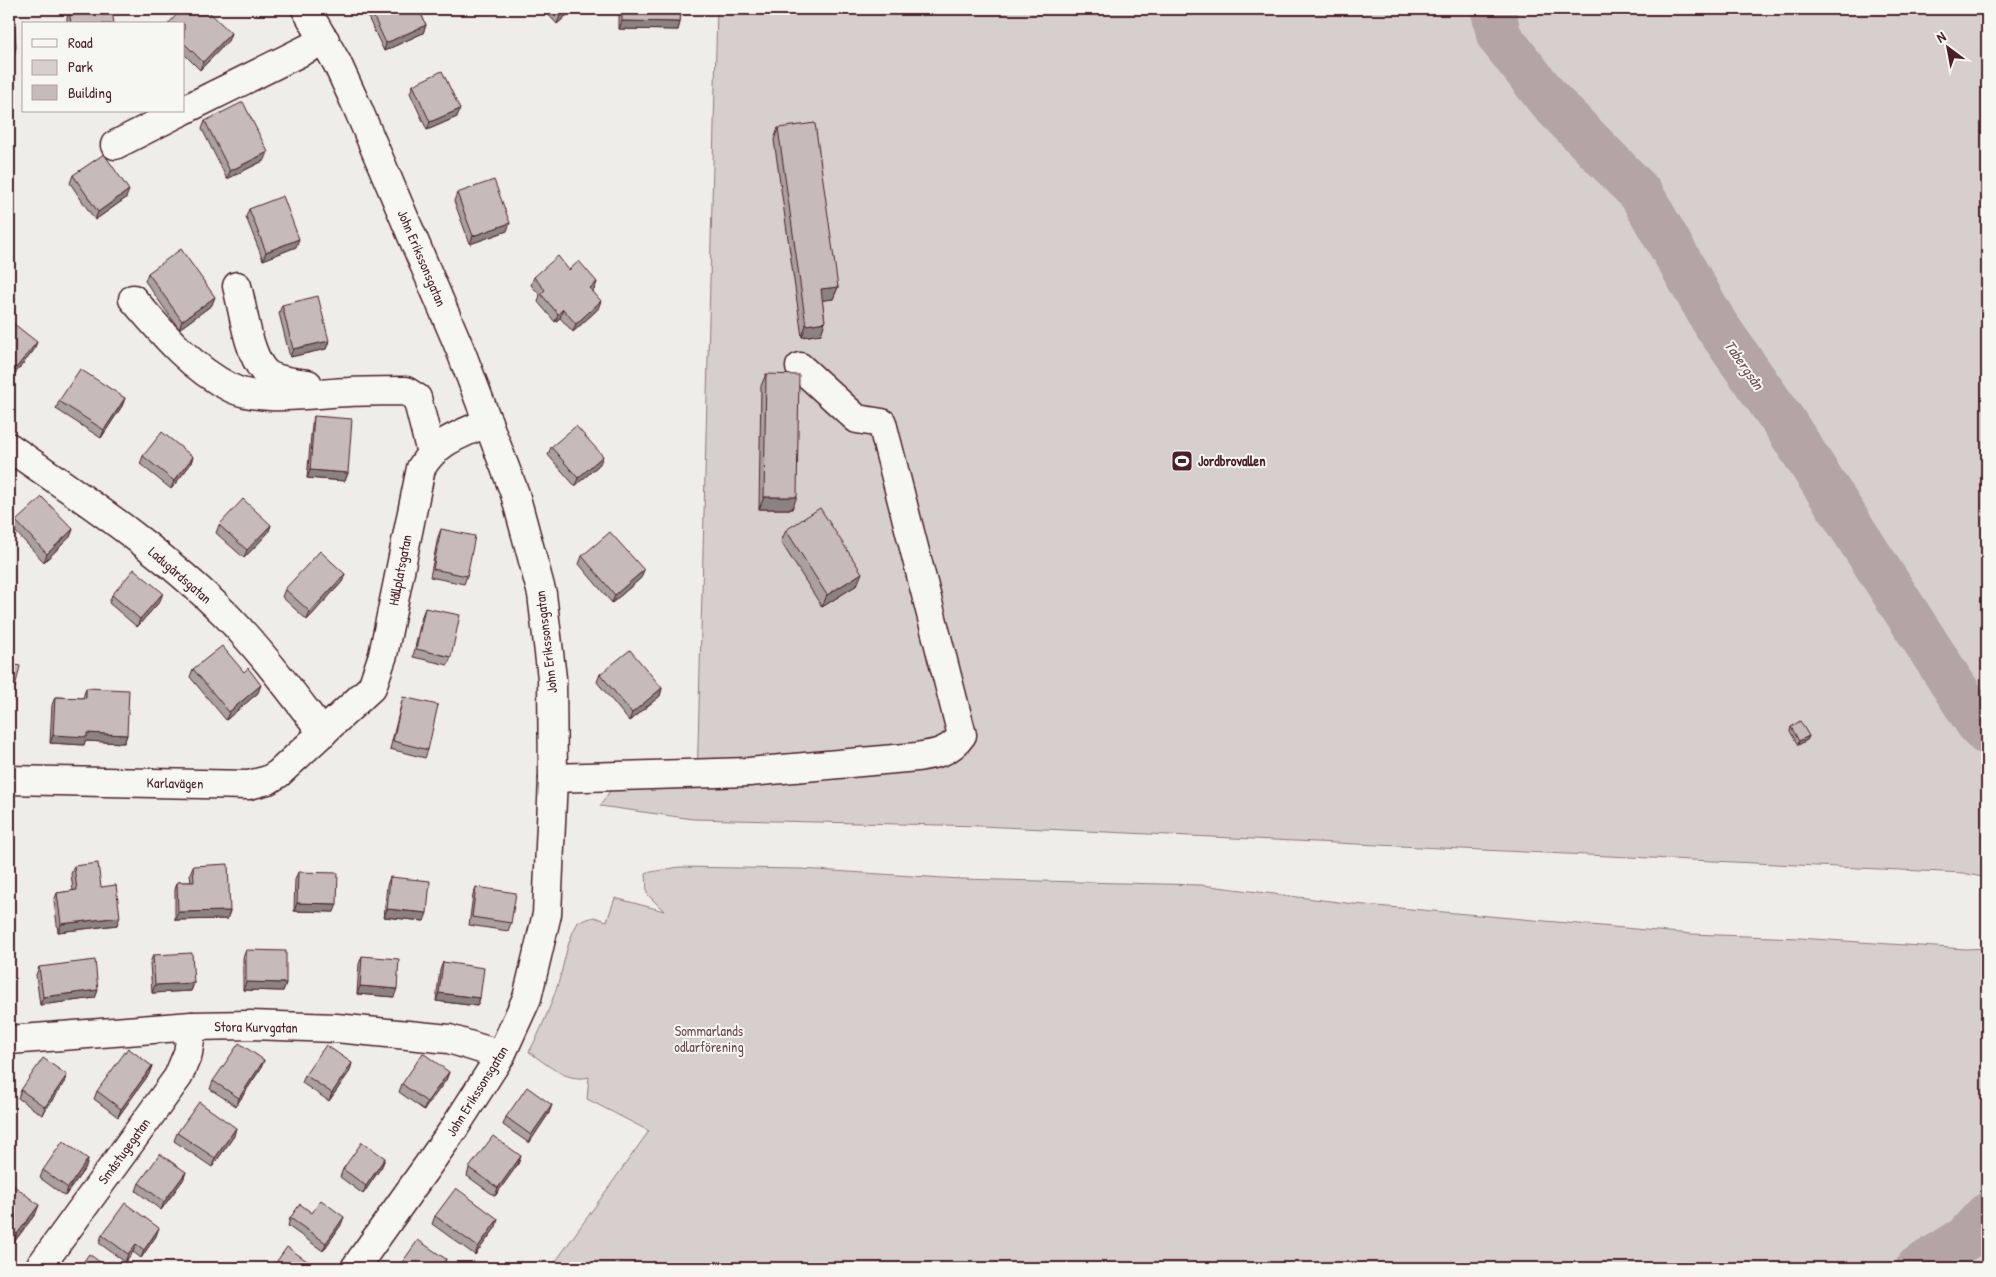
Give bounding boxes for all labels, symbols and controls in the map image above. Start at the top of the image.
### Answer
legend [22,22,185,112]
north arrow [1924,22,1974,72]
text: N [1933,26,1950,47]
text: Road [68,32,93,53]
text: Park [68,56,93,77]
text: Building [68,82,112,103]
street label: John Erikssonsgatan [393,207,451,309]
water label: Tabergsån [1720,336,1770,395]
sports icon: Jordbrovallen [1170,449,1194,473]
place label: Jordbrovallen [1198,451,1266,470]
street label: Hållplatsgatan [383,533,417,607]
street label: Ladugårdsgatan [144,542,216,608]
street label: John Erikssonsgatan [530,590,562,694]
street label: Karlavägen [147,773,203,793]
street label: Stora Kurvgatan [214,1016,298,1038]
park label: Sommarlands odlarförening [674,1021,744,1057]
street label: John Erikssonsgatan [441,1042,513,1140]
street label: Småstugegatan [93,1114,155,1188]

